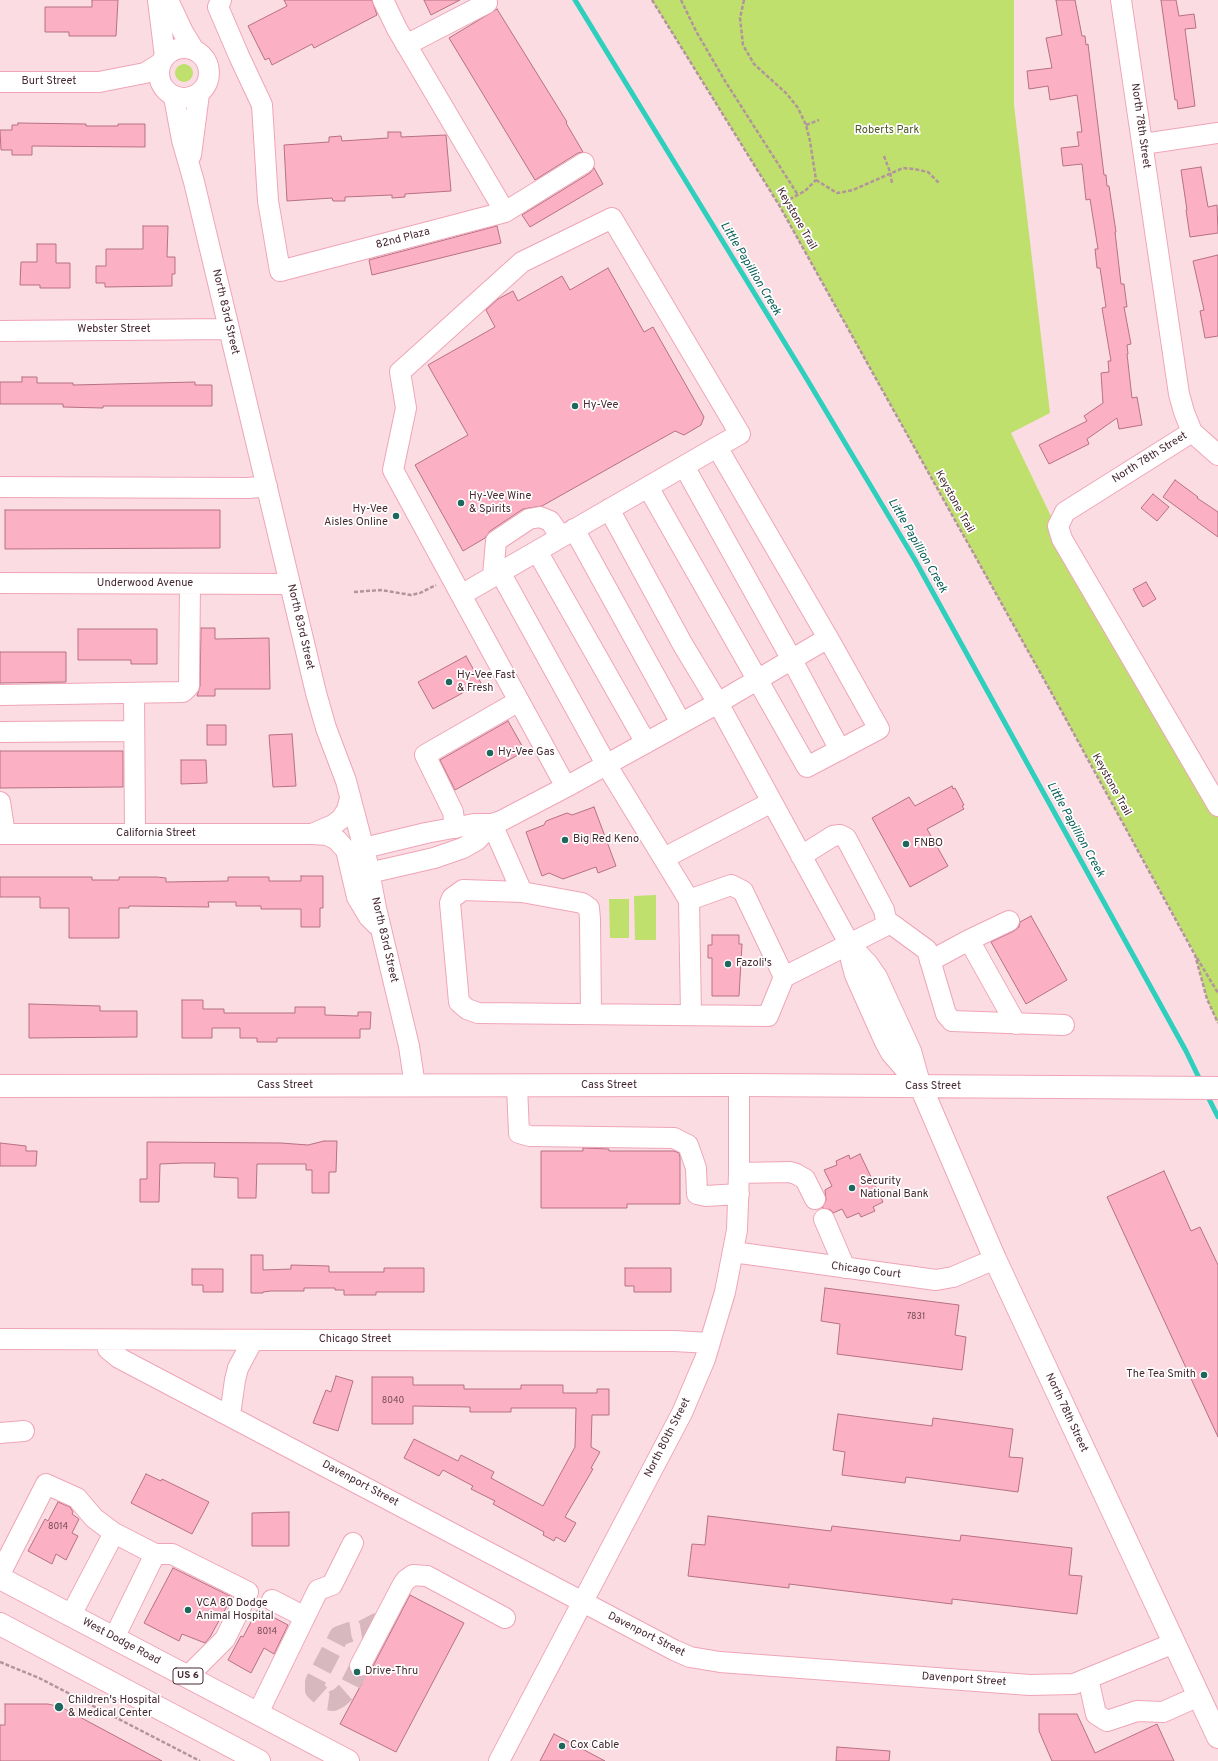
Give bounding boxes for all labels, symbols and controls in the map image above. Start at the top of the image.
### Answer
street label: Burt Street [22,75,76,89]
street label: North 78th Street [1127,83,1153,169]
park label: Roberts Park [855,124,919,138]
street label: Keystone Trail [773,186,819,252]
water label: Little Papillion Creek [716,220,784,318]
street label: 82nd Plaza [375,225,431,253]
street label: North 83rd Street [209,268,241,356]
street label: Webster Street [77,323,151,337]
place label: Hy-Vee [583,399,618,413]
marker: Hy-Vee [570,401,580,411]
street label: North 78th Street [1110,430,1190,486]
street label: Keystone Trail [931,468,977,536]
place label: Hy-Vee Wine & Spirits [469,490,531,516]
water label: Little Papillion Creek [884,496,950,596]
marker: Hy-Vee Wine & Spirits [456,498,466,508]
place label: Hy-Vee Aisles Online [324,503,388,529]
marker: Hy-Vee Aisles Online [391,511,401,521]
street label: Underwood Avenue [97,577,193,591]
street label: North 83rd Street [284,583,316,671]
place label: Hy-Vee Fast & Fresh [457,669,515,695]
marker: Hy-Vee Fast & Fresh [444,677,454,687]
place label: Hy-Vee Gas [498,746,555,760]
marker: Hy-Vee Gas [485,748,495,758]
street label: Keystone Trail [1088,751,1134,819]
water label: Little Papillion Creek [1043,780,1107,880]
street label: California Street [116,827,196,841]
place label: Big Red Keno [573,833,639,847]
marker: Big Red Keno [560,835,570,845]
place label: FNBO [914,837,943,851]
marker: FNBO [901,839,911,849]
street label: North 83rd Street [368,896,400,984]
place label: Fazoli's [736,957,772,971]
marker: Fazoli's [723,959,733,969]
street label: Cass Street [257,1079,313,1093]
street label: Cass Street [581,1079,637,1093]
street label: Cass Street [905,1080,961,1094]
place label: Security National Bank [860,1175,929,1201]
marker: Security National Bank [847,1183,857,1193]
street label: Chicago Court [830,1260,902,1282]
house number: 7831 [907,1312,925,1322]
street label: Chicago Street [319,1333,391,1347]
place label: The Tea Smith [1126,1368,1196,1382]
marker: The Tea Smith [1199,1370,1209,1380]
street label: North 78th Street [1042,1371,1090,1455]
house number: 8040 [382,1396,404,1406]
street label: North 80th Street [642,1396,694,1480]
street label: Davenport Street [319,1458,401,1510]
house number: 8014 [48,1522,68,1532]
place label: VCA 80 Dodge Animal Hospital [196,1597,274,1623]
marker: VCA 80 Dodge Animal Hospital [183,1605,193,1615]
street label: Davenport Street [605,1610,687,1660]
street label: West Dodge Road [80,1616,162,1668]
house number: 8014 [257,1627,277,1637]
place label: Drive-Thru [365,1665,418,1679]
marker: Drive-Thru [352,1667,362,1677]
road number: US 6 [173,1668,203,1684]
street label: Davenport Street [921,1670,1007,1690]
place label: Children's Hospital & Medical Center [68,1694,160,1720]
marker: Children's Hospital & Medical Center [53,1701,65,1713]
place label: Cox Cable [570,1739,619,1753]
marker: Cox Cable [557,1741,567,1751]

